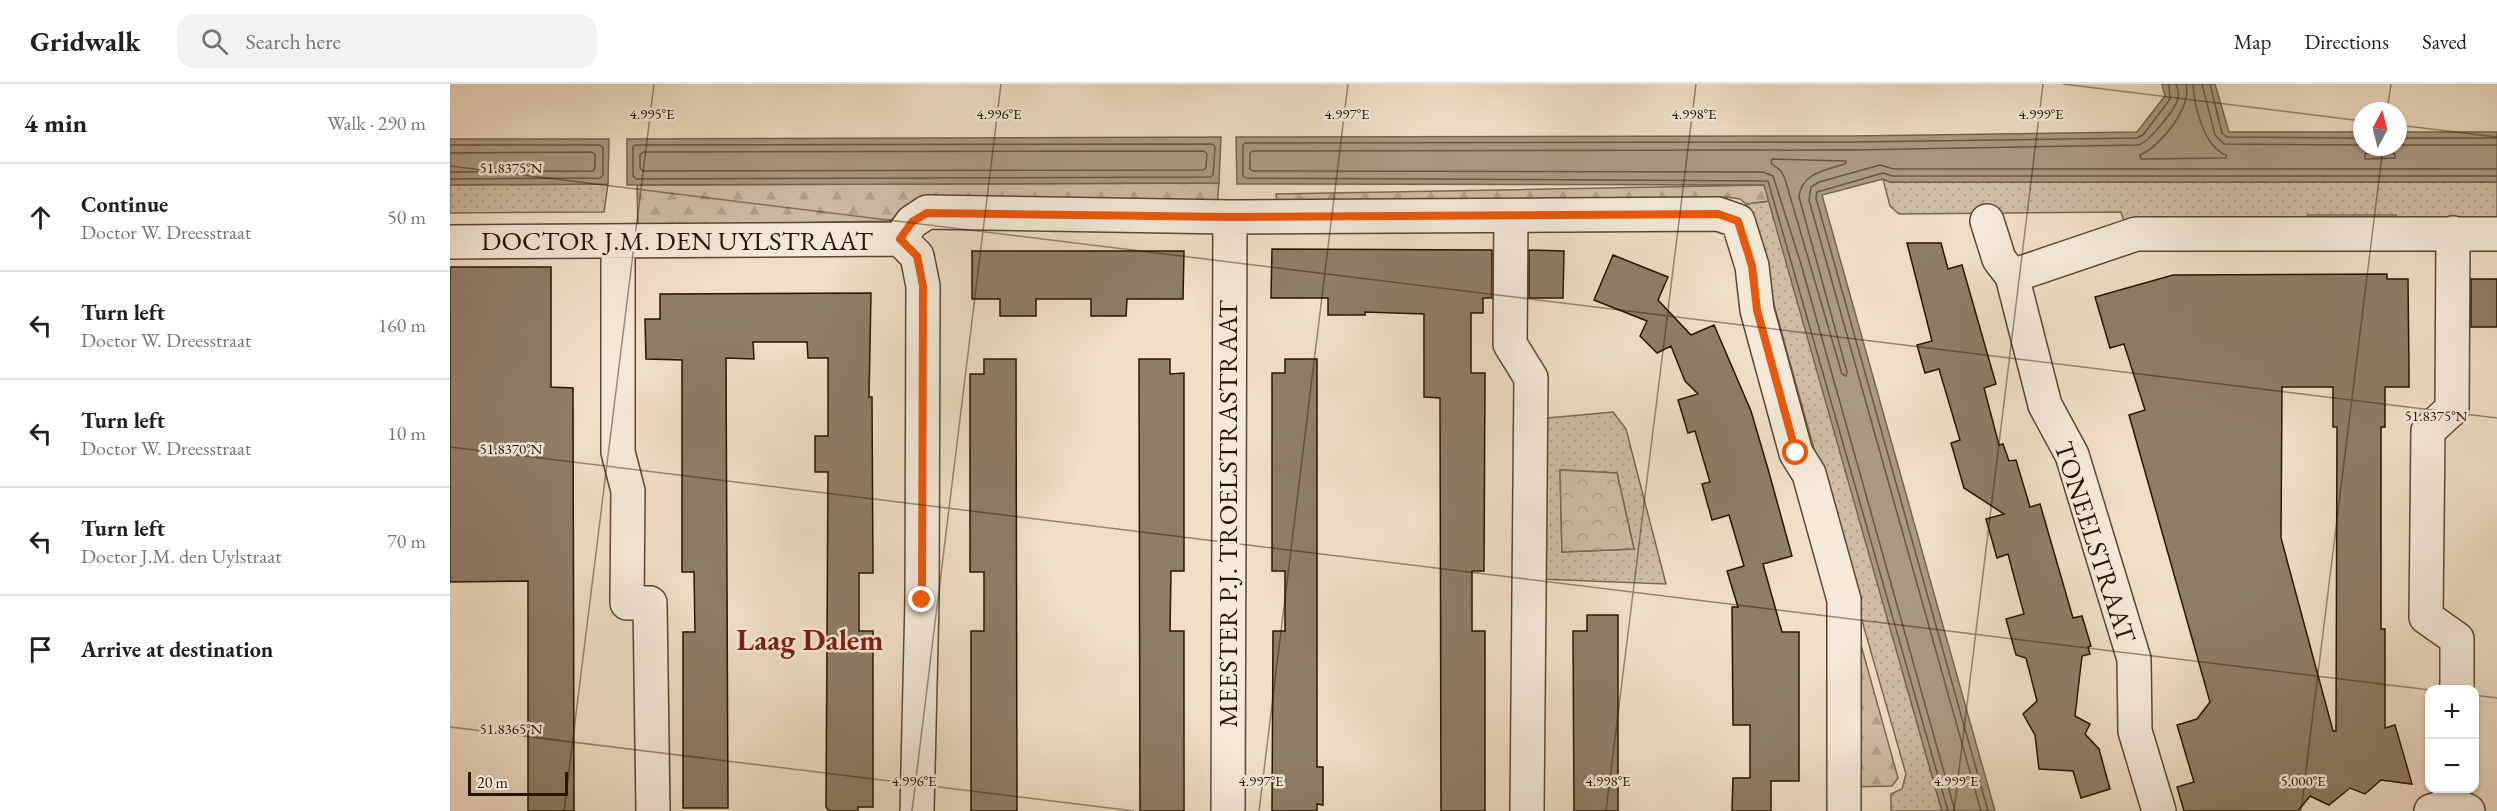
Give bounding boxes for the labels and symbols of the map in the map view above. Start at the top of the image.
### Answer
north arrow [2353,102,2407,156]
text: 4.995°E [629,104,675,123]
text: 4.996°E [976,104,1022,123]
text: 4.997°E [1324,104,1370,123]
text: 4.998°E [1671,104,1717,123]
text: 4.999°E [2018,104,2064,123]
text: 51.8375°N [480,158,543,177]
street label: DOCTOR J.M. DEN UYLSTRAAT [481,223,874,258]
street label: MEESTER P.J. TROELSTRASTRAAT [1210,299,1245,728]
text: 51.8375°N [2405,406,2468,425]
street label: TONEELSTRAAT [2046,437,2145,648]
text: 51.8370°N [480,439,543,458]
route start [1782,439,1808,465]
route end [908,586,934,612]
district label: Laag Dalem [737,620,883,659]
text: 51.8365°N [480,719,543,738]
scale bar [468,769,568,796]
text: 4.996°E [891,771,937,790]
text: 4.997°E [1238,771,1284,790]
text: 4.998°E [1585,771,1631,790]
text: 4.999°E [1933,771,1979,790]
text: 5.000°E [2280,771,2326,790]

